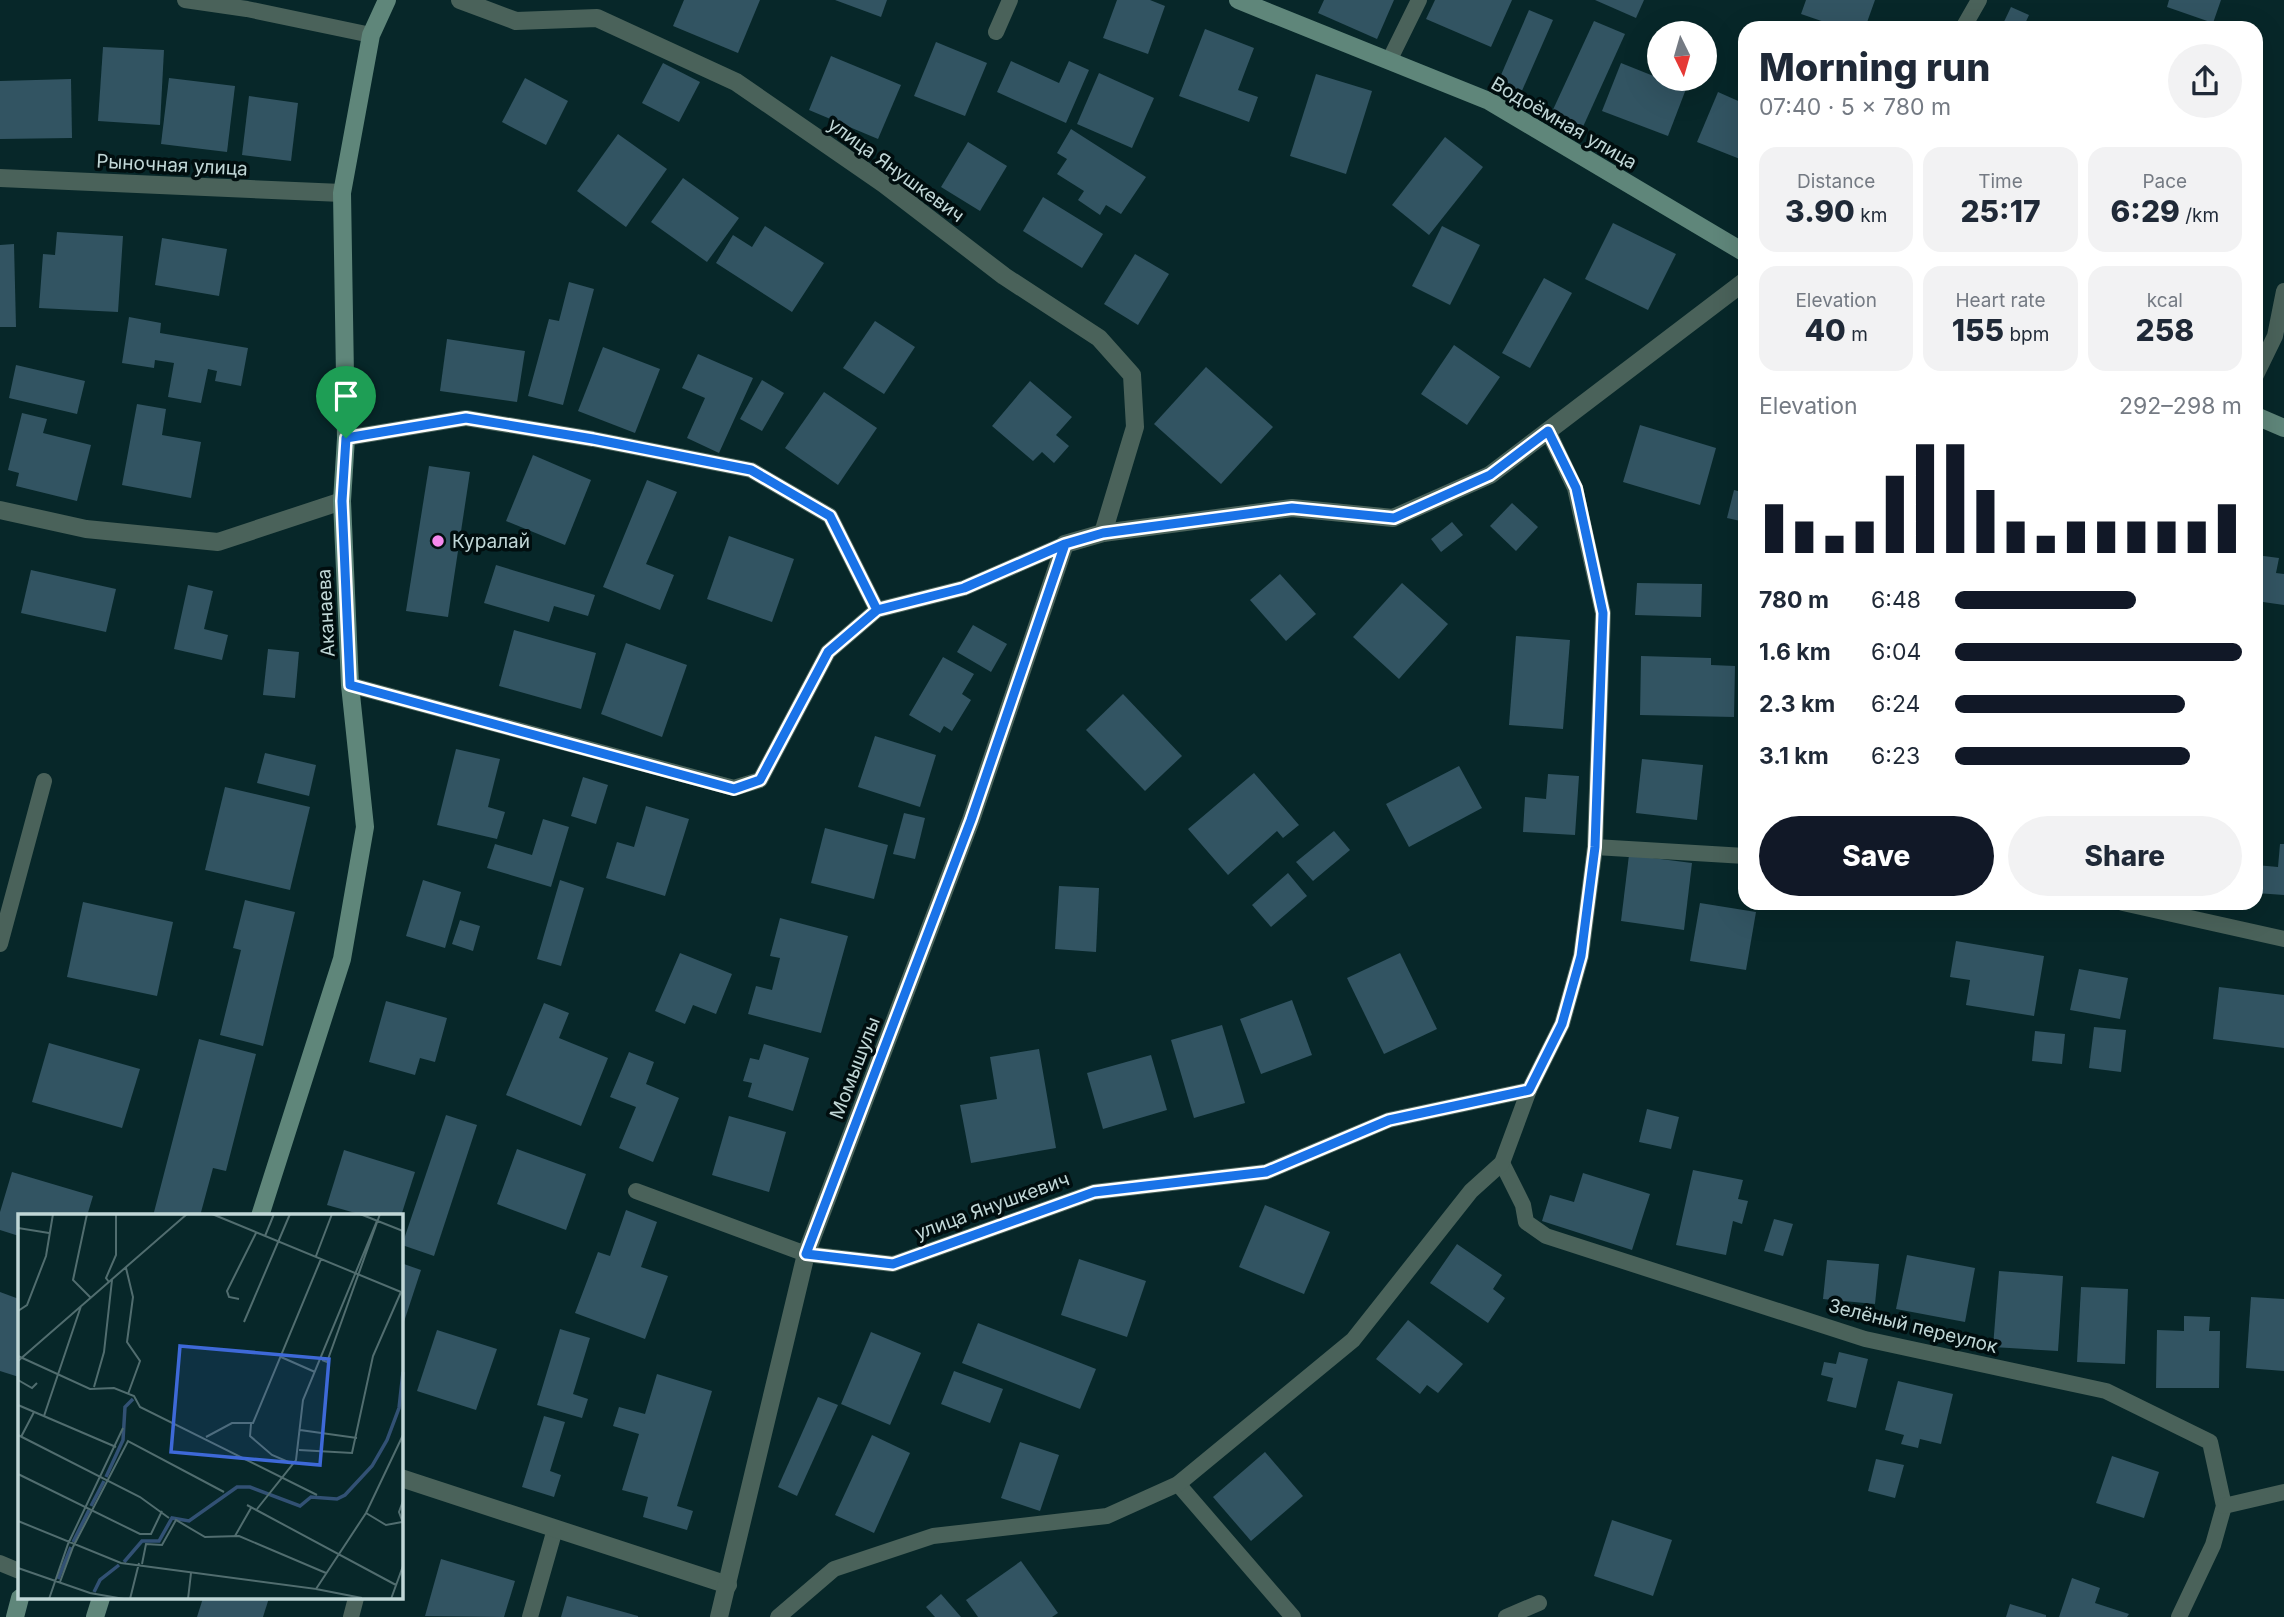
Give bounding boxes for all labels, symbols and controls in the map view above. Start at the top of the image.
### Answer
north arrow [1647,21,1717,91]
map controls [1647,21,1717,91]
text: Morning run [1759,44,1990,90]
button: share [2168,44,2242,118]
street label: Водоёмная улица [1487,72,1641,174]
text: 07:40 · 5 × 780 m [1759,93,1951,121]
street label: улица Янушкевич [823,113,969,227]
street label: Рыночная улица [96,150,248,180]
text: Distance [1797,170,1875,193]
text: Time [1978,170,2023,193]
text: Pace [2142,170,2187,193]
text: 3.90 [1785,193,1855,229]
text: 25:17 [1960,193,2041,229]
text: 6:29 [2110,193,2180,229]
text: km [1855,204,1887,227]
text: /km [2180,204,2219,227]
text: Elevation [1795,289,1877,312]
text: Heart rate [1955,289,2045,312]
text: kcal [2147,289,2183,312]
text: 40 [1804,312,1846,348]
text: 155 [1952,312,2004,348]
text: 258 [2136,312,2194,348]
text: m [1846,323,1868,346]
text: bpm [2004,323,2049,346]
pin [316,366,376,438]
icon: arrive [327,377,365,415]
text: Elevation [1759,392,1858,420]
text: 292–298 m [2119,392,2242,420]
place label: Куралай [452,530,530,553]
marker: Куралай [430,533,446,549]
street label: Аканаева [312,568,340,658]
text: 780 m [1759,586,1829,614]
text: 6:48 [1871,586,1921,614]
text: 1.6 km [1759,638,1831,666]
text: 6:04 [1871,638,1921,666]
text: 2.3 km [1759,690,1835,718]
text: 6:24 [1871,690,1920,718]
text: 3.1 km [1759,742,1829,770]
text: 6:23 [1871,742,1920,770]
button: Save [1759,816,1994,896]
button: Share [2008,816,2242,896]
street label: Момышулы [825,1014,885,1122]
street label: улица Янушкевич [911,1167,1073,1245]
inset map [18,1214,402,1600]
street label: Зелёный переулок [1826,1294,2001,1358]

